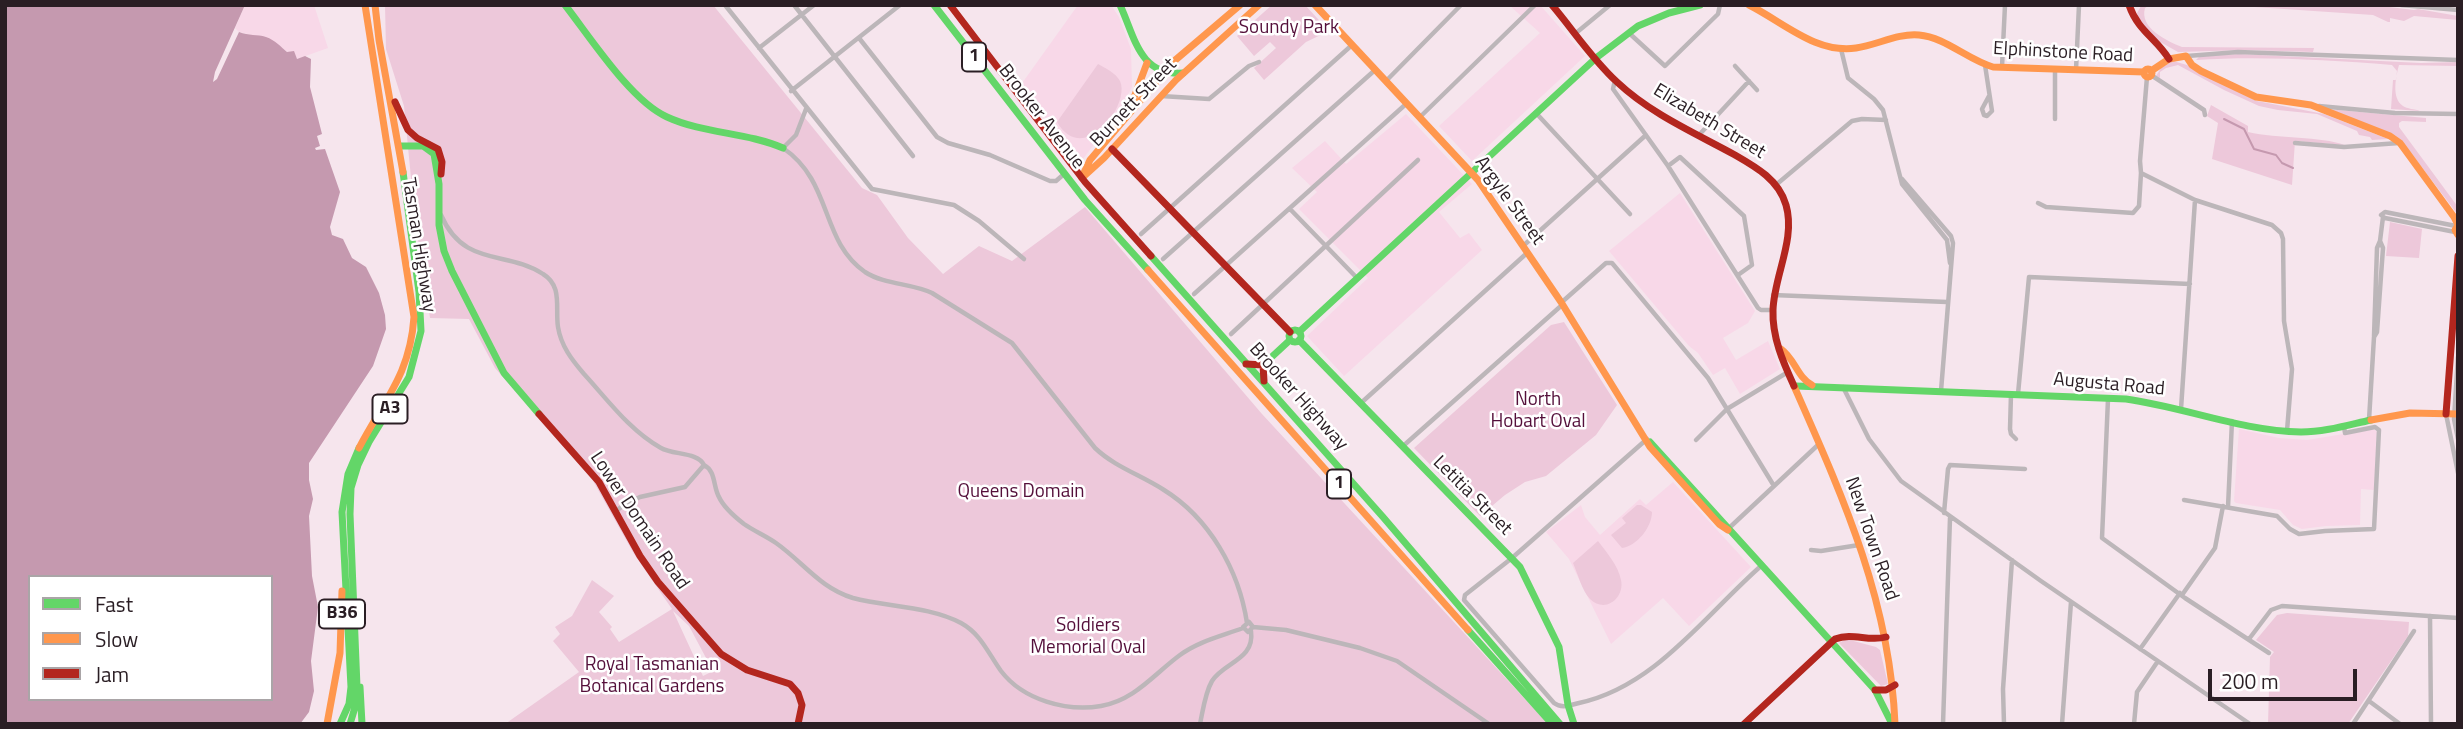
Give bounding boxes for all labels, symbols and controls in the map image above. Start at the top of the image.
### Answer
park label: Soundy Park [1239,17,1339,39]
street label: Elphinstone Road [1992,38,2134,68]
road number: 1 [962,42,986,72]
street label: Burnett Street [1086,54,1182,152]
street label: Brooker Avenue [993,60,1089,174]
street label: Elizabeth Street [1649,80,1769,164]
street label: Argyle Street [1469,152,1549,250]
street label: Tasman Highway [396,176,440,314]
street label: Brooker Highway [1244,338,1352,456]
street label: Augusta Road [2052,369,2166,401]
park label: North Hobart Oval [1490,389,1586,433]
road number: A3 [372,394,408,424]
street label: Lower Domain Road [585,448,693,594]
street label: Letitia Street [1428,452,1516,540]
road number: 1 [1327,470,1351,498]
street label: New Town Road [1839,474,1903,604]
park label: Queens Domain [957,481,1085,503]
legend [28,575,273,701]
text: Fast [95,588,133,620]
road number: B36 [319,600,365,628]
park label: Soldiers Memorial Oval [1030,615,1146,659]
text: Slow [95,623,138,655]
park label: Royal Tasmanian Botanical Gardens [580,654,724,698]
scale bar [2211,656,2360,700]
text: Jam [95,658,129,690]
text: 200 m [2221,665,2278,697]

